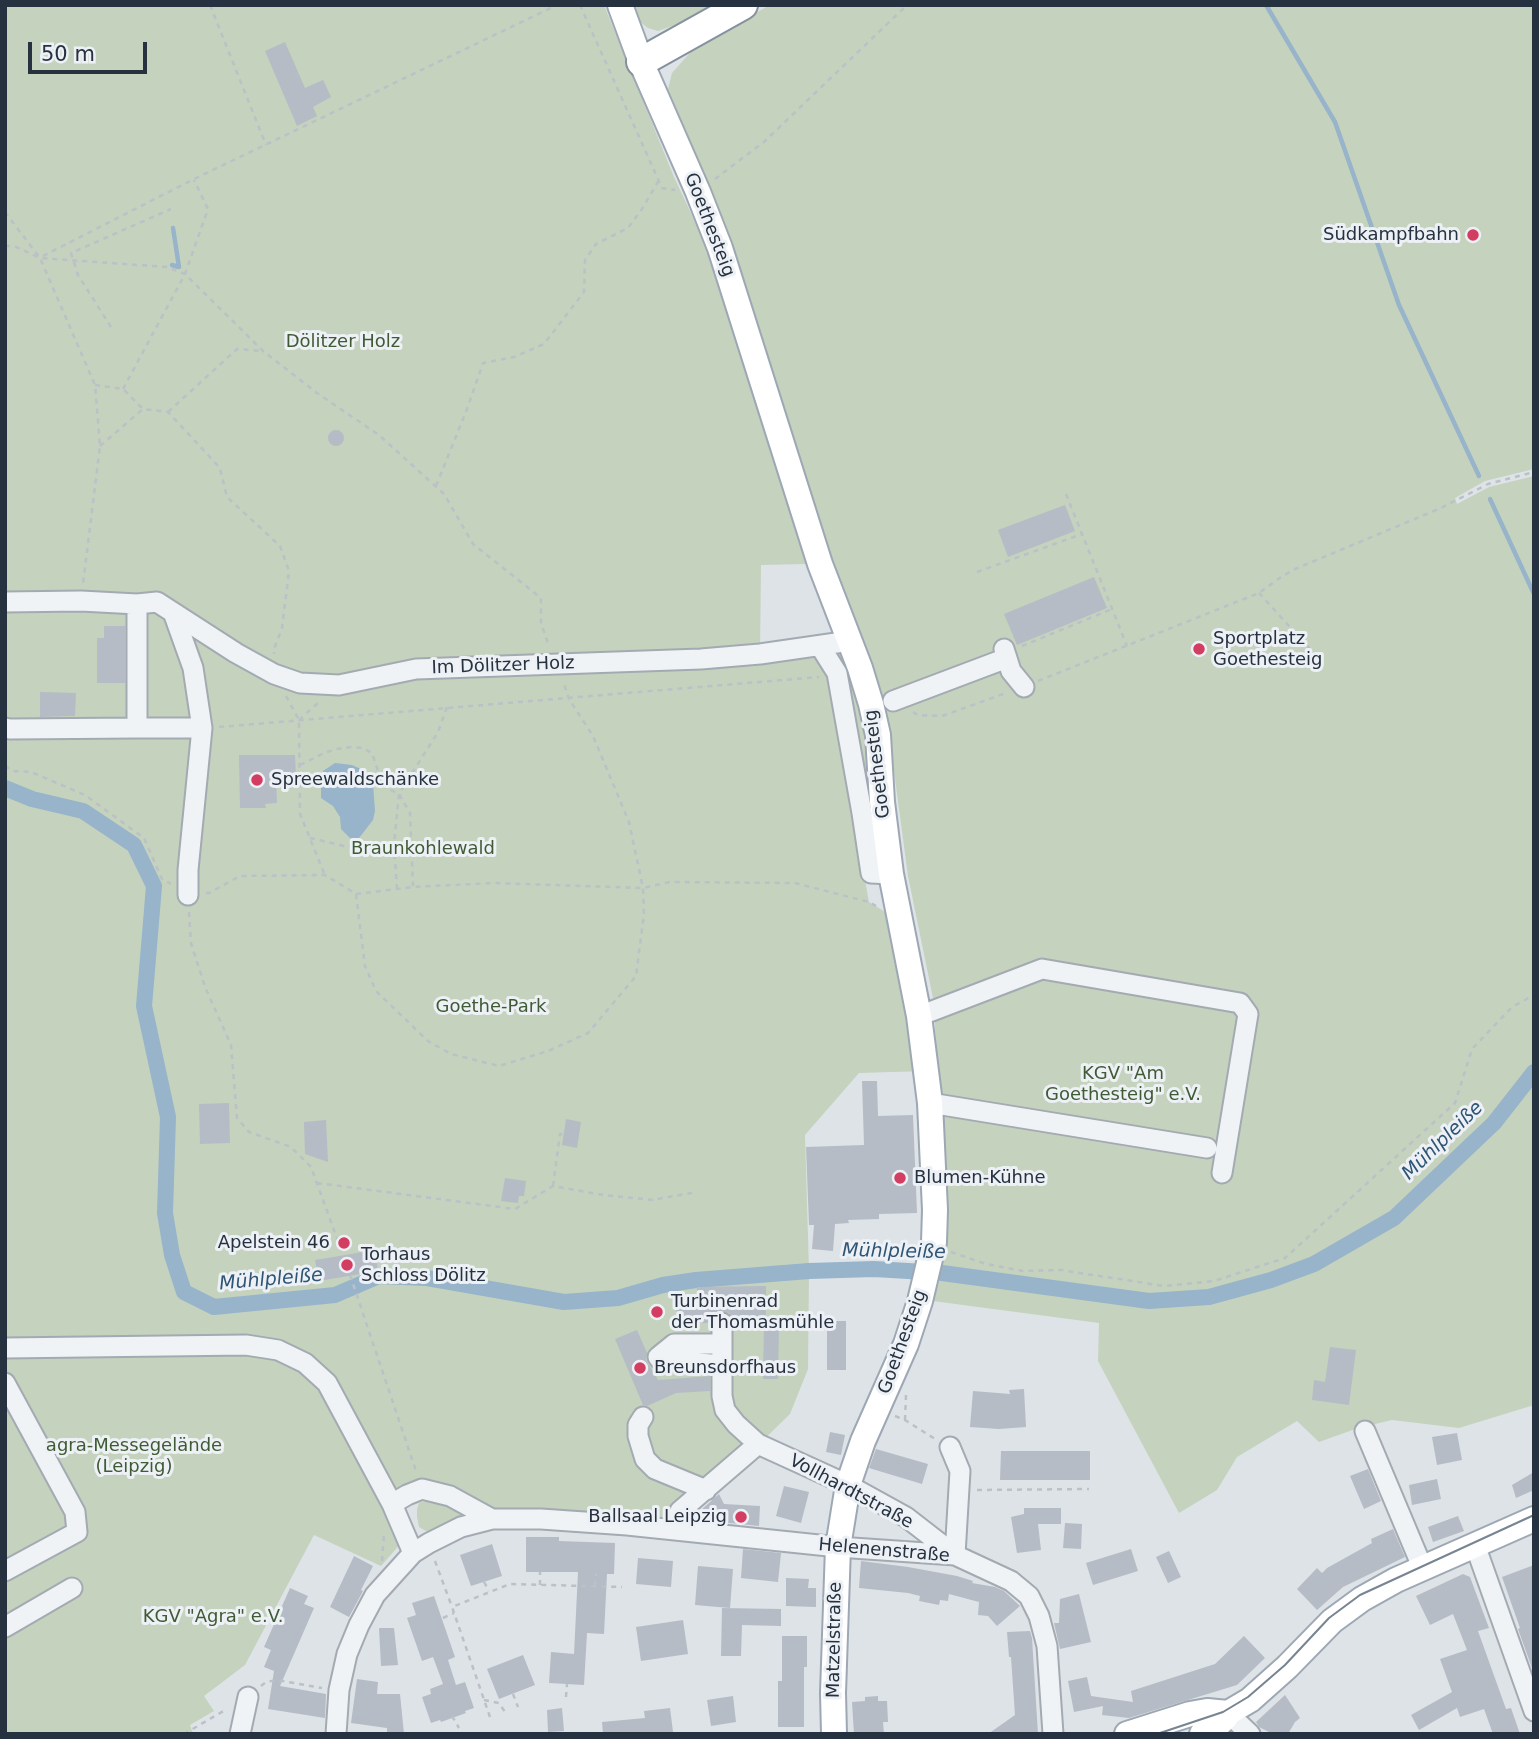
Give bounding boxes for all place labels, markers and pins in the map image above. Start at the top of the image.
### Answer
place label: Südkampfbahn [1323,224,1459,246]
marker: Südkampfbahn [1465,227,1481,243]
place label: Sportplatz Goethesteig [1213,628,1323,670]
marker: Sportplatz Goethesteig [1191,641,1207,657]
place label: Spreewaldschänke [271,769,439,791]
marker: Spreewaldschänke [249,772,265,788]
place label: Blumen-Kühne [914,1167,1045,1189]
marker: Blumen-Kühne [892,1170,908,1186]
place label: Apelstein 46 [218,1232,330,1254]
marker: Apelstein 46 [336,1235,352,1251]
place label: Torhaus Schloss Dölitz [361,1244,486,1286]
marker: Torhaus Schloss Dölitz [339,1257,355,1273]
place label: Turbinenrad der Thomasmühle [671,1291,834,1334]
marker: Turbinenrad der Thomasmühle [649,1304,665,1320]
place label: Breunsdorfhaus [654,1357,796,1379]
marker: Breunsdorfhaus [632,1360,648,1376]
place label: Ballsaal Leipzig [588,1506,727,1528]
marker: Ballsaal Leipzig [733,1509,749,1525]

